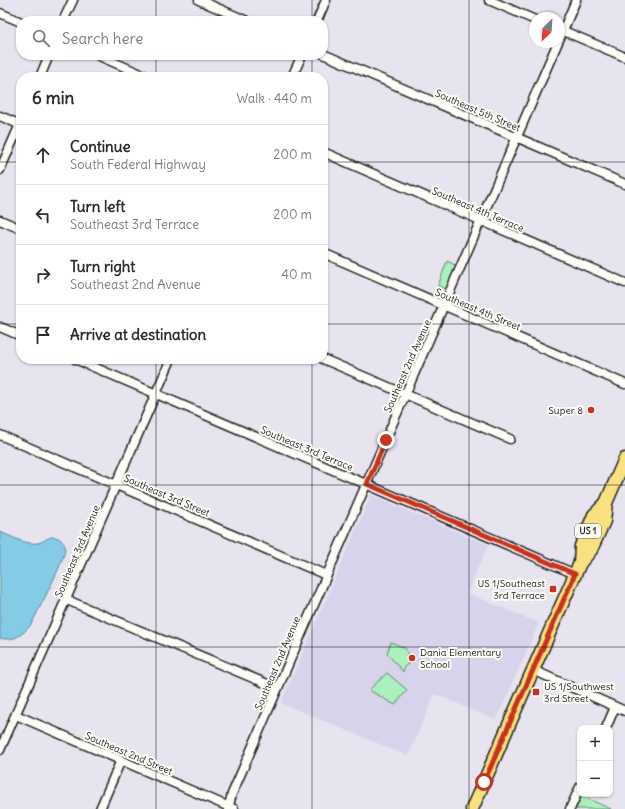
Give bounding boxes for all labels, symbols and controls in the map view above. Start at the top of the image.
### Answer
north arrow [529,12,565,48]
search box [16,16,328,60]
icon: search [30,27,52,49]
text: Search here [62,29,143,48]
text: 6 min [32,87,74,109]
street label: Southeast 5th Street [433,87,523,135]
text: Walk · 440 m [236,90,312,107]
text: Continue [70,137,131,156]
icon: ahead [32,144,54,166]
text: 200 m [273,146,312,163]
text: South Federal Highway [70,156,206,173]
street label: Southeast 4th Terrace [430,184,526,235]
text: Turn left [70,197,125,216]
icon: left [32,204,54,226]
text: 200 m [273,206,312,223]
text: Southeast 3rd Terrace [70,216,199,233]
text: Turn right [70,257,135,276]
icon: right [32,264,54,286]
text: 40 m [281,266,312,283]
text: Southeast 2nd Avenue [70,276,201,293]
street label: Southeast 4th Street [433,286,523,334]
street label: Southeast 2nd Avenue [381,318,434,415]
icon: arrive [32,324,54,346]
text: Arrive at destination [70,325,206,344]
place label: Super 8 [548,404,583,417]
marker: Super 8 [586,405,596,415]
street label: Southeast 3rd Terrace [259,423,355,474]
route end [377,431,395,449]
street label: Southeast 3rd Street [122,471,212,520]
street label: Southeast 3rd Avenue [52,503,103,599]
road number: US 1 [575,524,601,538]
place label: US 1/Southeast 3rd Terrace [477,577,546,602]
marker: US 1/Southeast 3rd Terrace [548,584,558,594]
street label: Southeast 2nd Avenue [252,614,303,712]
place label: Dania Elementary School [420,646,501,671]
marker: Dania Elementary School [407,653,417,663]
place label: US 1/Southwest 3rd Street [544,680,614,705]
marker: US 1/Southwest 3rd Street [531,687,541,697]
map controls [577,725,613,797]
button: + [577,725,613,761]
street label: Southeast 2nd Street [83,729,175,778]
button: − [577,761,613,797]
route start [475,773,493,791]

